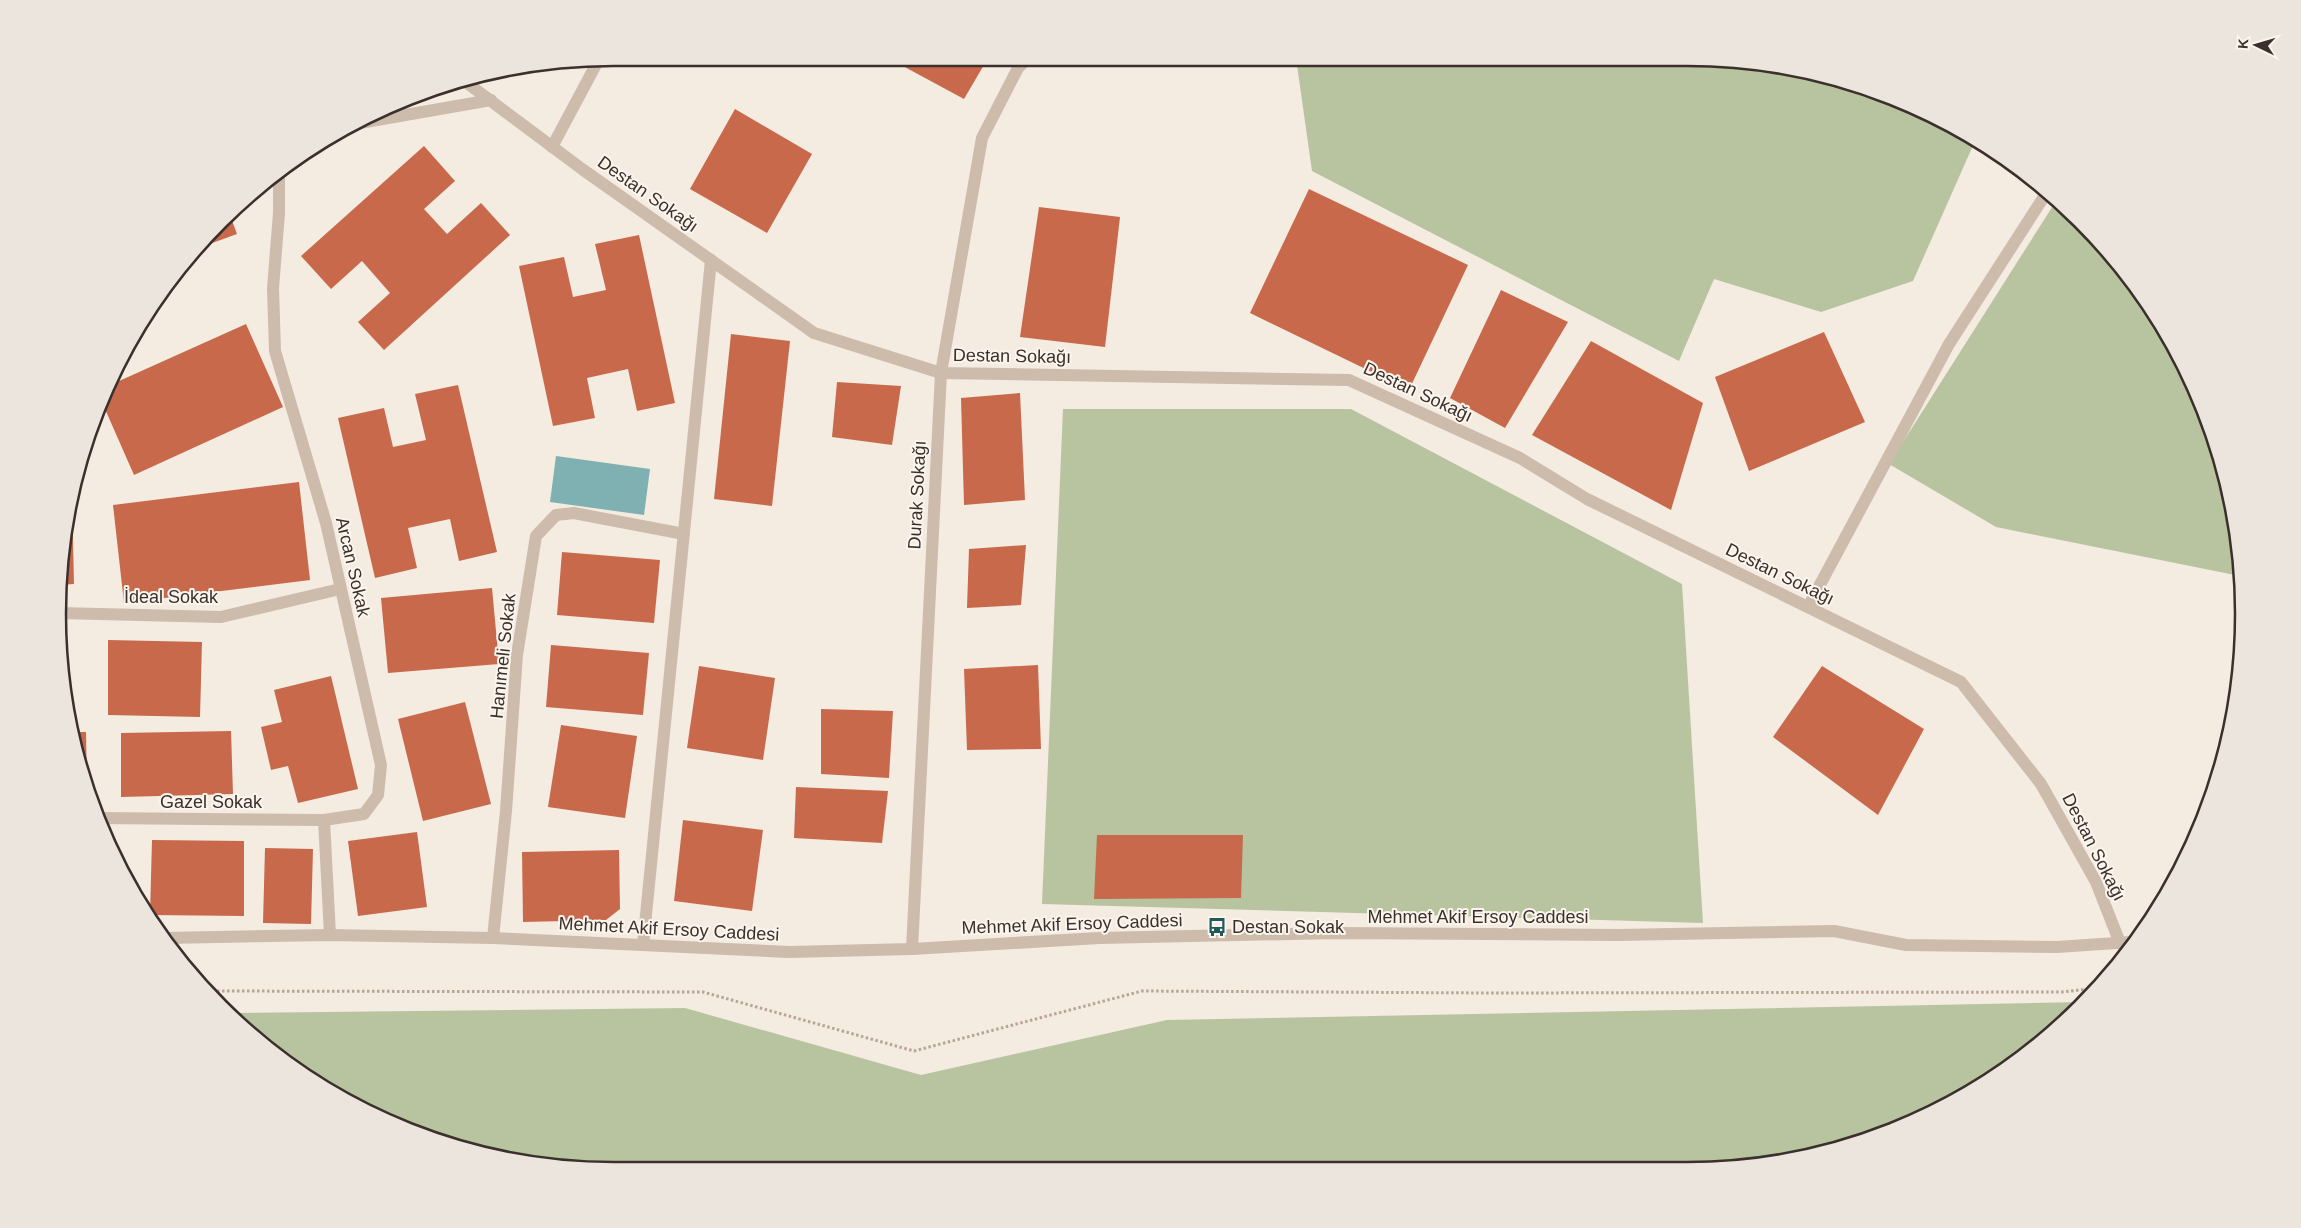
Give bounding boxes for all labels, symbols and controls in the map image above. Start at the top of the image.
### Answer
north arrow [2231,20,2281,70]
text: K [2235,38,2251,50]
street label: Destan Sokağı [594,152,702,236]
street label: Destan Sokağı [953,345,1071,367]
street label: Destan Sokağı [1360,358,1476,426]
street label: Durak Sokağı [904,440,930,550]
street label: Arcan Sokak [332,515,374,620]
street label: Destan Sokağı [1723,539,1837,609]
street label: İdeal Sokak [124,587,219,607]
street label: Hanımeli Sokak [486,591,520,720]
street label: Destan Sokağı [2058,790,2130,904]
street label: Gazel Sokak [160,792,263,812]
street label: Mehmet Akif Ersoy Caddesi [1367,907,1589,927]
street label: Mehmet Akif Ersoy Caddesi [961,910,1183,938]
street label: Mehmet Akif Ersoy Caddesi [558,913,780,945]
bus stop icon: Destan Sokak [1206,916,1228,938]
place label: Destan Sokak [1232,917,1345,937]

